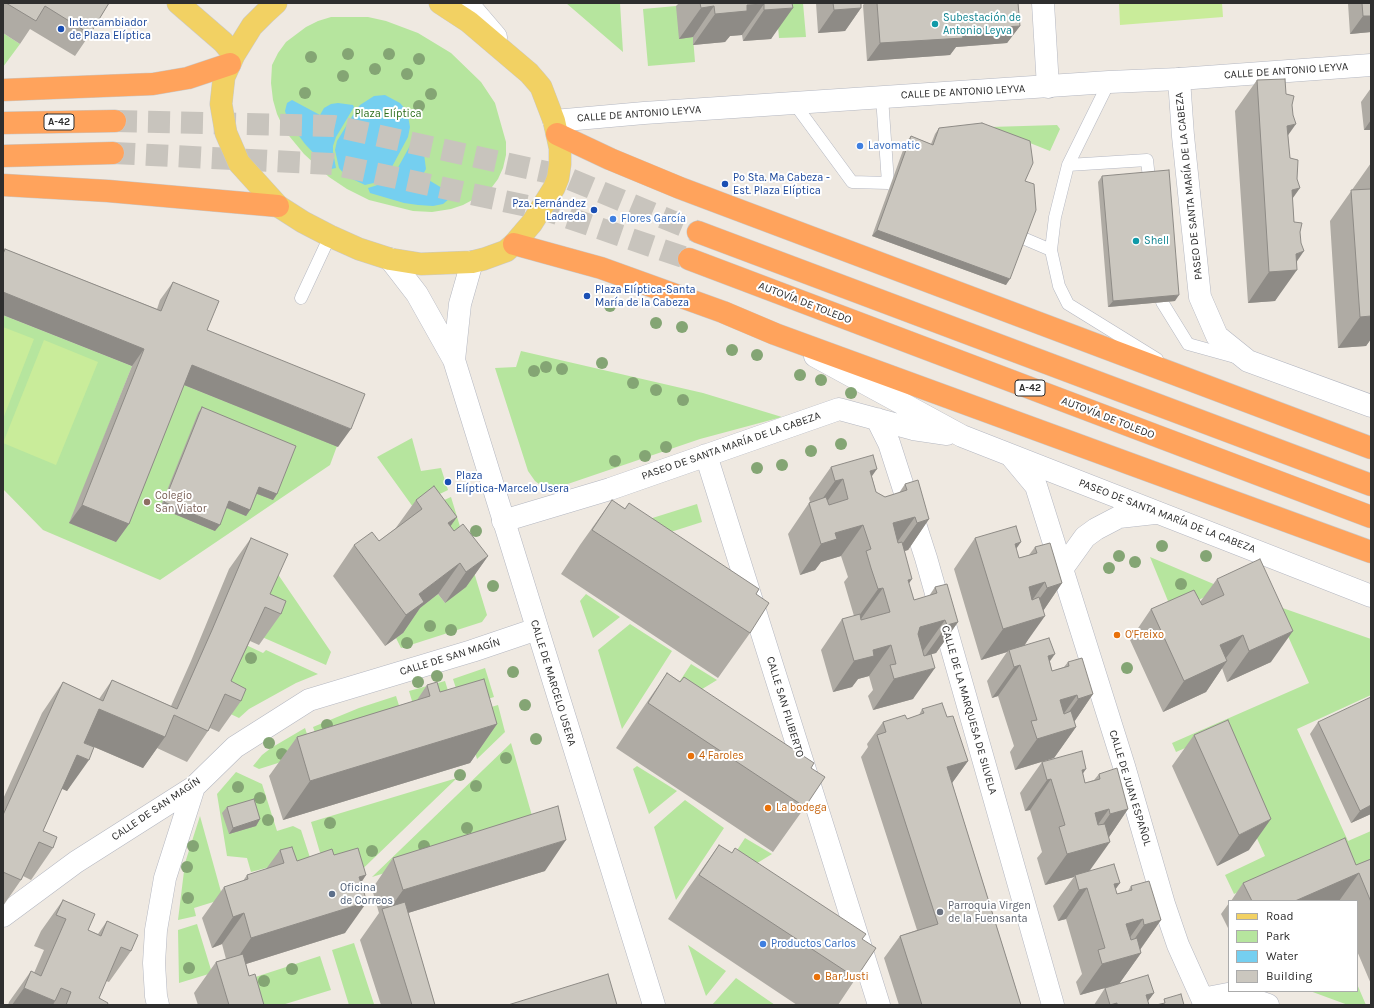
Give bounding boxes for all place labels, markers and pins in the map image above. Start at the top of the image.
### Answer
place label: Subestación de Antonio Leyva [943,11,1021,37]
place label: Intercambiador de Plaza Elíptica [69,16,151,42]
marker: Subestación de Antonio Leyva [930,19,940,29]
marker: Intercambiador de Plaza Elíptica [56,24,66,34]
place label: Lavomatic [868,139,920,153]
marker: Lavomatic [855,141,865,151]
place label: Pº Sta. Mª Cabeza - Est. Plaza Elíptica [733,171,830,197]
marker: Pº Sta. Mª Cabeza - Est. Plaza Elíptica [720,179,730,189]
place label: Pza. Fernández Ladreda [512,197,586,223]
marker: Pza. Fernández Ladreda [589,205,599,215]
place label: Flores García [621,212,686,226]
marker: Flores García [608,214,618,224]
place label: Shell [1144,234,1169,248]
marker: Shell [1131,236,1141,246]
place label: Plaza Elíptica-Santa María de la Cabeza [595,283,696,309]
marker: Plaza Elíptica-Santa María de la Cabeza [582,291,592,301]
place label: Plaza Elíptica-Marcelo Usera [456,469,569,495]
marker: Plaza Elíptica-Marcelo Usera [443,477,453,487]
place label: Colegio San Viator [155,489,207,515]
marker: Colegio San Viator [142,497,152,507]
place label: O'Freixo [1125,628,1164,642]
marker: O'Freixo [1112,630,1122,640]
place label: 4 Faroles [699,749,744,763]
marker: 4 Faroles [686,751,696,761]
place label: La bodega [776,801,827,815]
marker: La bodega [763,803,773,813]
place label: Oficina de Correos [340,881,393,907]
marker: Oficina de Correos [327,889,337,899]
place label: Parroquia Virgen de la Fuensanta [948,899,1031,925]
marker: Parroquia Virgen de la Fuensanta [935,907,945,917]
place label: Productos Carlos [771,937,856,951]
marker: Productos Carlos [758,939,768,949]
place label: Bar Justi [825,970,869,984]
marker: Bar Justi [812,972,822,982]

